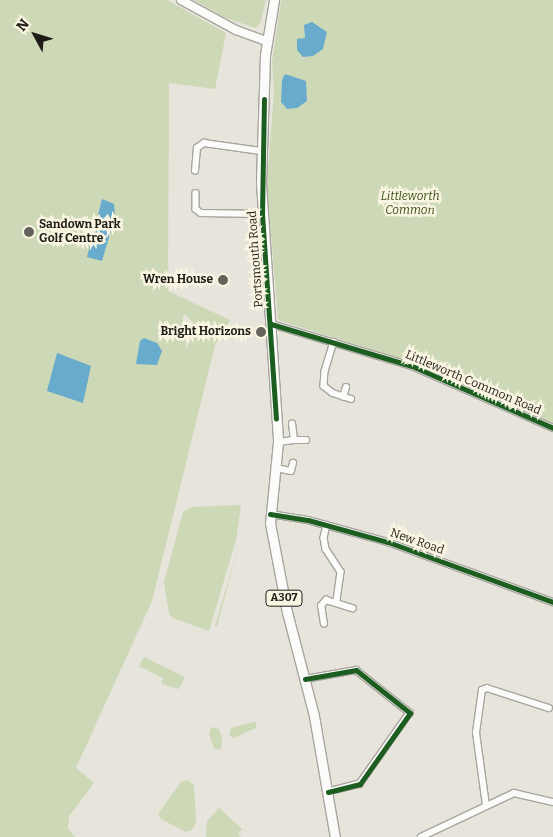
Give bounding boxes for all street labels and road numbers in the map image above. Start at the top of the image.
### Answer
street label: Portsmouth Road [245,210,267,308]
street label: Littleworth Common Road [403,348,543,418]
street label: New Road [388,526,446,558]
road number: A307 [265,590,303,606]

